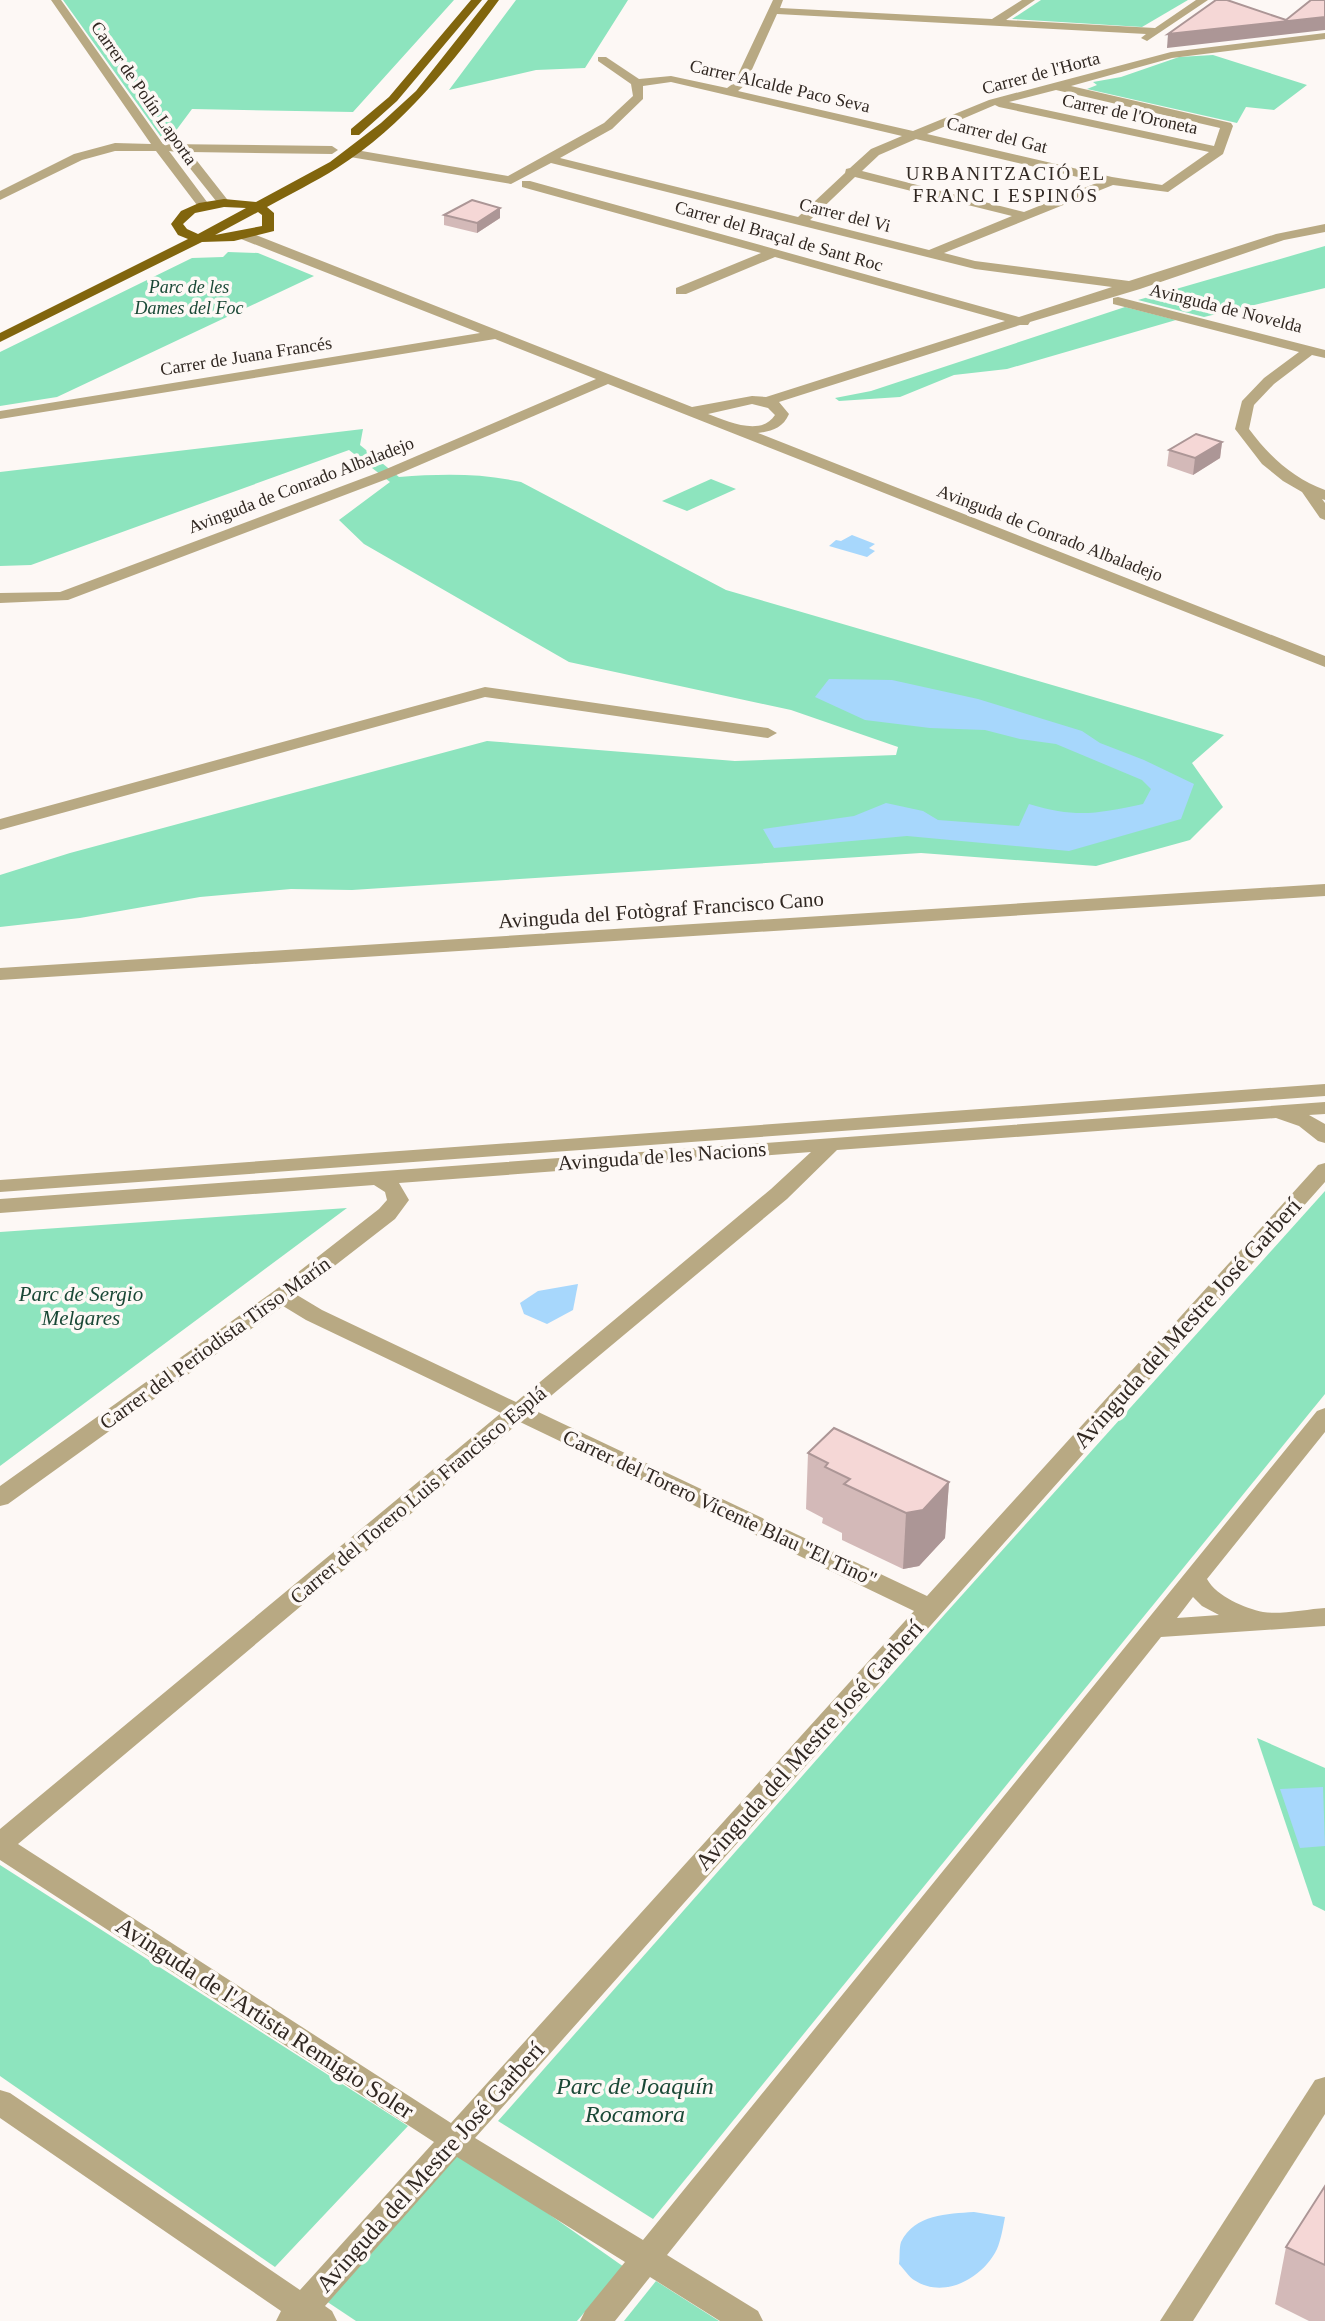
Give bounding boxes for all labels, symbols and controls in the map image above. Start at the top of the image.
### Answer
street label: Carrer de Polín Laporta [87,17,201,169]
street label: Carrer de l'Horta [980,48,1102,98]
street label: Carrer Alcalde Paco Seva [688,56,872,116]
street label: Carrer de l'Oroneta [1060,90,1200,138]
street label: Carrer del Gat [945,113,1049,157]
district label: URBANITZACIÓ EL FRANC I ESPINÓS [906,163,1106,206]
street label: Carrer del Vi [797,194,893,236]
street label: Carrer del Braçal de Sant Roc [673,197,885,275]
park label: Parc de les Dames del Foc [134,277,243,318]
street label: Avinguda de Novelda [1148,279,1304,337]
street label: Carrer de Juana Francés [159,333,333,379]
street label: Avinguda de Conrado Albaladejo [185,433,417,537]
street label: Avinguda de Conrado Albaladejo [934,481,1166,585]
street label: Avinguda del Fotògraf Francisco Cano [497,887,825,933]
street label: Avinguda de les Nacions [557,1137,767,1175]
street label: Avinguda del Mestre José Garberí [1068,1192,1306,1453]
street label: Carrer del Periodista Tirso Marín [95,1251,335,1435]
park label: Parc de Sergio Melgares [18,1282,143,1330]
street label: Carrer del Torero Luis Francisco Esplá [285,1380,551,1609]
street label: Carrer del Torero Vicente Blau "El Tino" [559,1424,881,1592]
street label: Avinguda del Mestre José Garberí [690,1614,928,1875]
street label: Avinguda de l'Artista Remigio Soler [111,1912,419,2124]
street label: Avinguda del Mestre José Garberí [311,2036,549,2297]
park label: Parc de Joaquín Rocamora [555,2073,714,2127]

